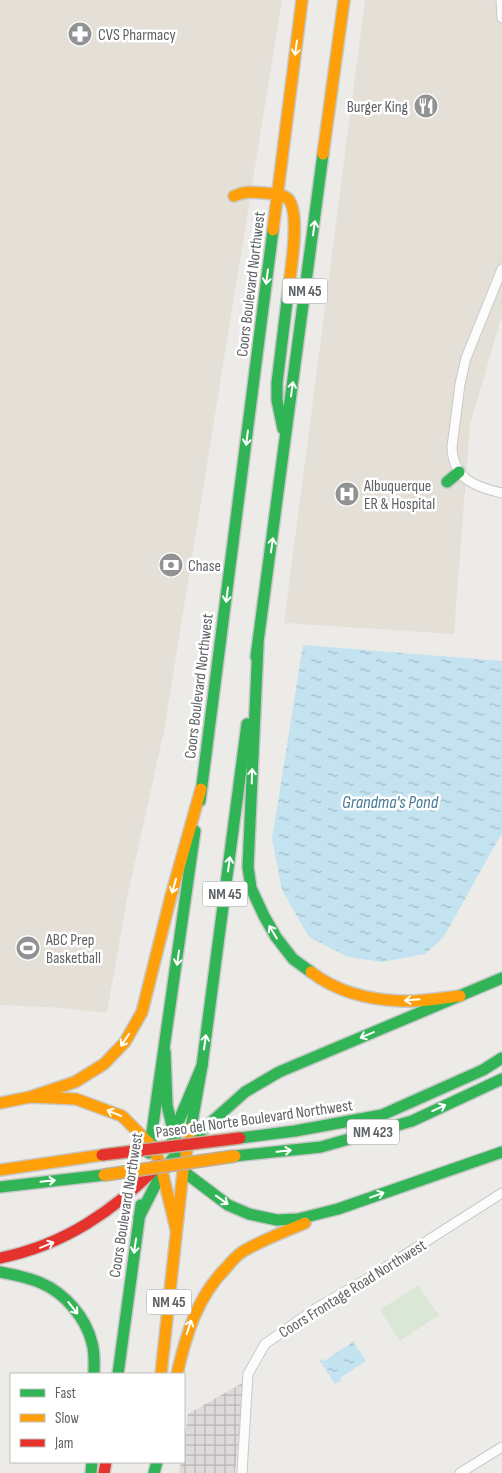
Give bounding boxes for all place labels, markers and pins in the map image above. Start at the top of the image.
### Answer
pharmacy icon: CVS Pharmacy [67,21,93,47]
place label: CVS Pharmacy [98,26,176,45]
restaurant icon: Burger King [413,93,439,119]
place label: Burger King [347,98,408,117]
place label: Albuquerque ER & Hospital [363,477,435,514]
hospital icon: Albuquerque ER & Hospital [334,481,360,507]
bank icon: Chase [158,552,184,578]
place label: Chase [188,557,221,576]
place label: ABC Prep Basketball [45,931,101,968]
sports icon: ABC Prep Basketball [15,935,41,961]

